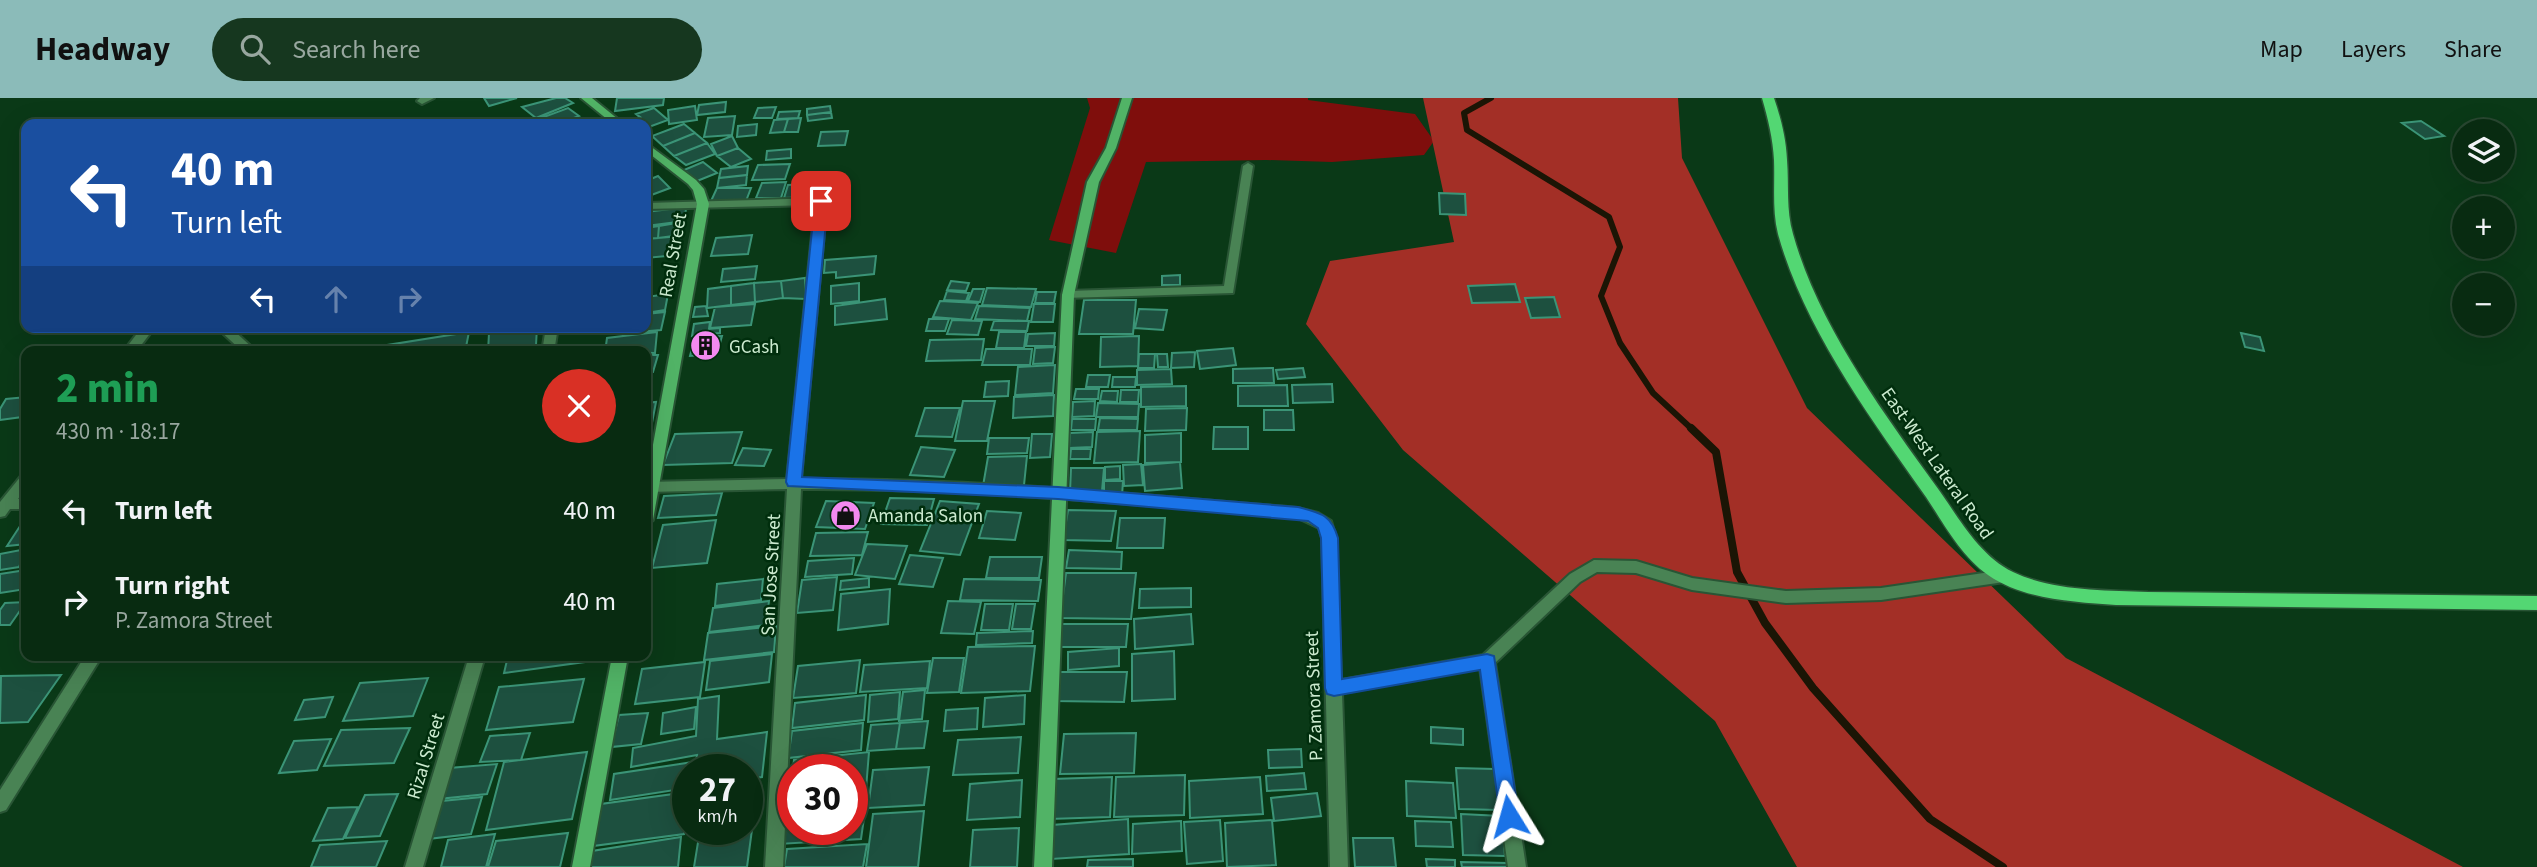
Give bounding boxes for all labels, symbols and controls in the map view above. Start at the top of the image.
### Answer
search box [212,18,702,81]
text: Headway [35,26,170,73]
icon: search [236,30,274,68]
text: Search here [292,31,420,68]
text: Map [2260,32,2303,67]
text: Layers [2341,32,2406,67]
text: Share [2444,32,2502,67]
map controls [2452,119,2515,336]
button: layers [2452,119,2515,182]
text: 40 m [171,135,275,205]
icon: left [56,147,147,238]
pin [791,171,851,231]
icon: arrive [802,182,840,220]
button: + [2452,196,2515,259]
text: Turn left [171,200,282,246]
street label: Real Street [653,210,694,300]
button: − [2452,273,2515,336]
icon: left [244,280,282,318]
icon: ahead [317,280,355,318]
icon: right [390,280,428,318]
building icon: GCash [689,329,723,363]
place label: GCash [729,334,779,361]
text: 2 min [56,359,159,419]
button: close [542,369,616,443]
street label: East-West Lateral Road [1874,382,2000,545]
text: 430 m · 18:17 [56,415,180,448]
icon: left [56,492,94,530]
text: Turn left [115,492,212,529]
text: 40 m [563,492,616,529]
shop icon: Amanda Salon [828,498,862,532]
place label: Amanda Salon [868,503,983,530]
street label: San Jose Street [755,513,788,637]
text: Turn right [115,567,230,604]
icon: right [56,583,94,621]
text: 40 m [563,583,616,620]
text: P. Zamora Street [115,604,272,637]
street label: P. Zamora Street [1299,630,1330,761]
street label: Rizal Street [401,709,453,803]
speed limit sign: 30 [777,754,868,845]
text: 27 [699,765,736,815]
position arrow [1472,779,1546,853]
text: km/h [698,804,737,829]

